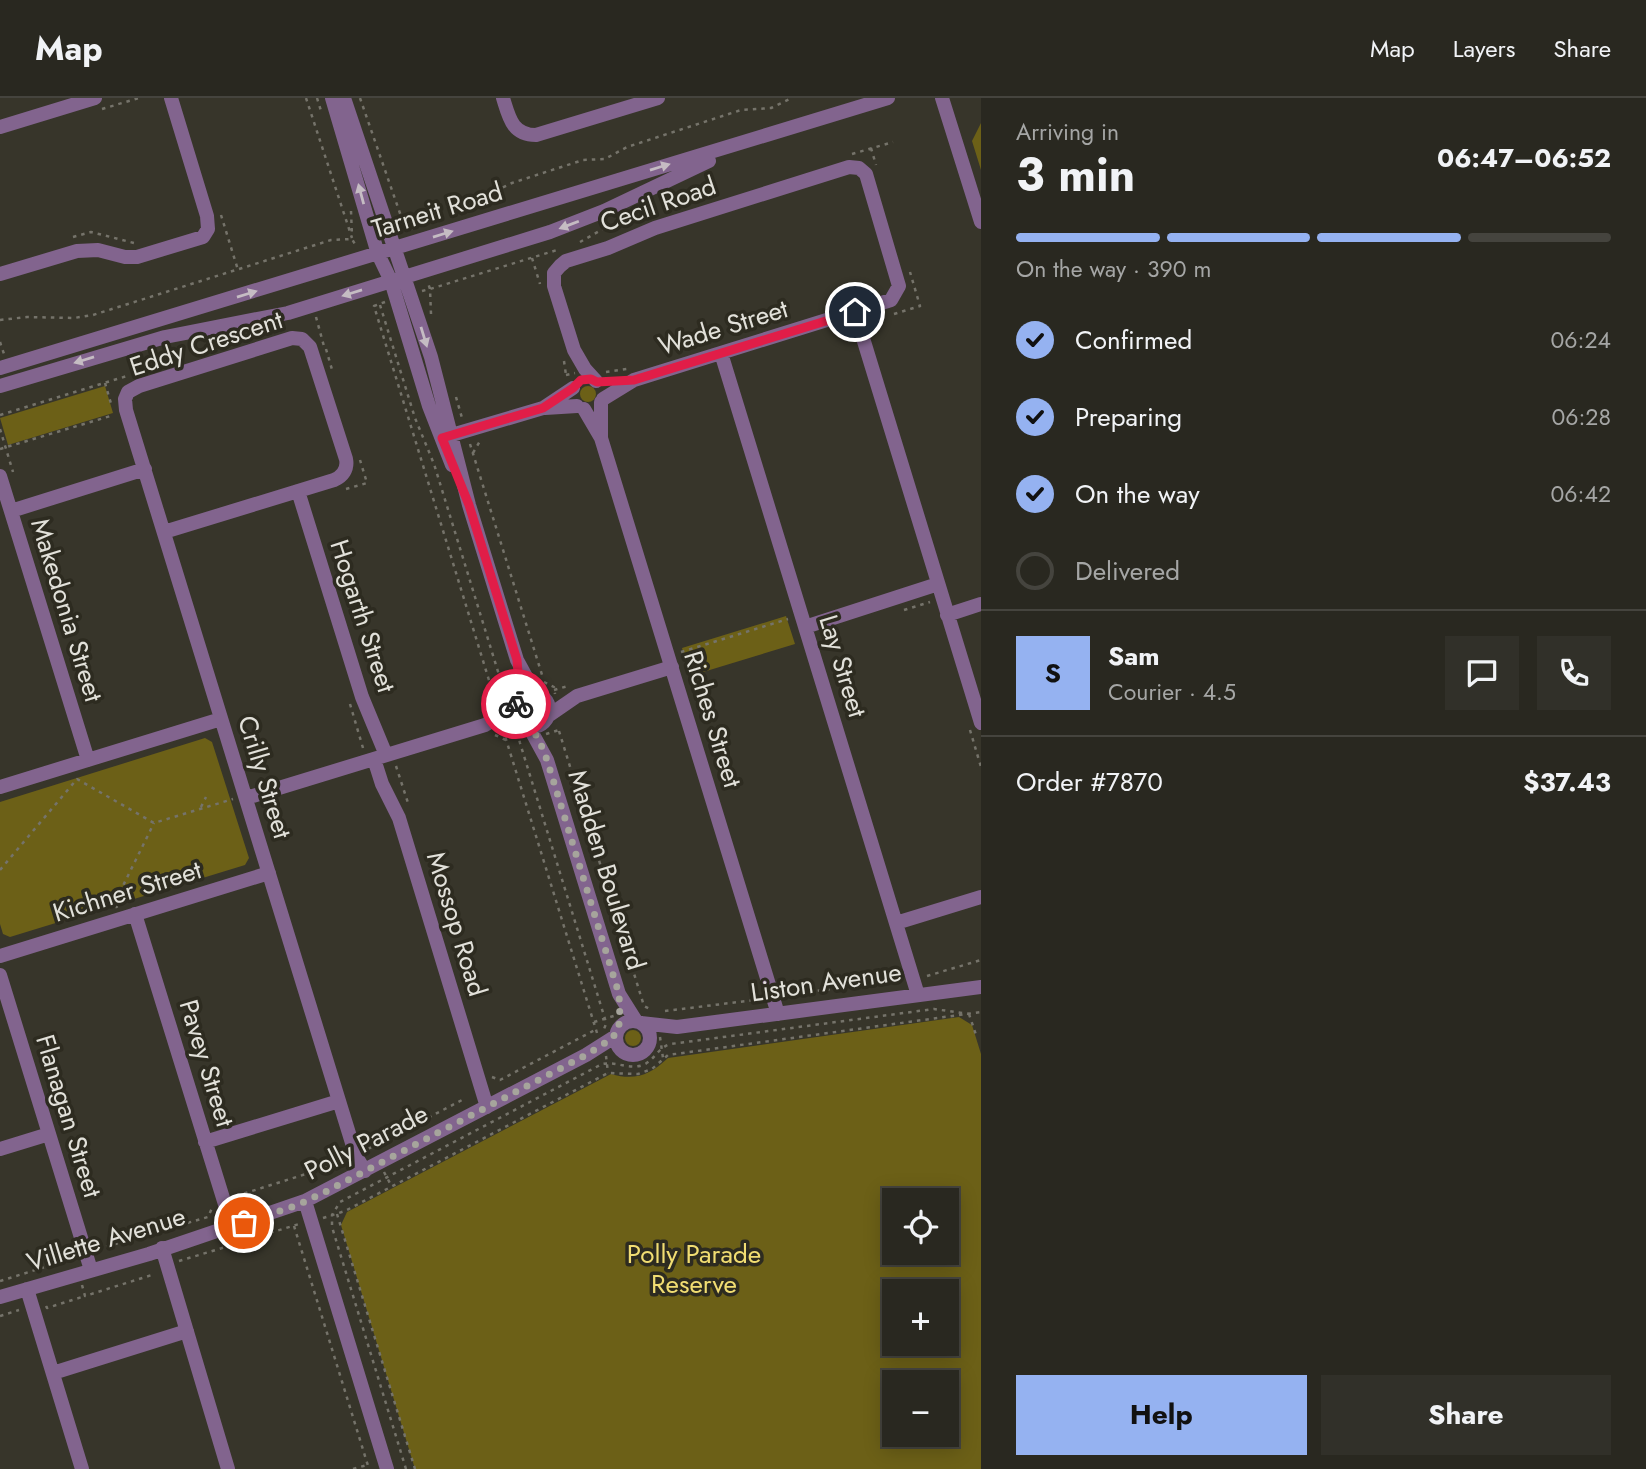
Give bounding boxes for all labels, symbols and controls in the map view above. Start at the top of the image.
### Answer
text: Map [35,25,103,72]
text: Map [1370,31,1415,66]
text: Layers [1453,31,1515,66]
text: Share [1553,31,1611,66]
text: Arriving in [1016,115,1119,149]
text: 06:47–06:52 [1437,139,1611,177]
text: 3 min [1016,142,1135,208]
one-way arrow [650,161,671,172]
street label: Cecil Road [595,166,721,242]
street label: Tarneit Road [367,172,507,248]
one-way arrow [355,183,366,205]
one-way arrow [558,220,579,231]
one-way arrow [433,228,454,238]
text: On the way · 390 m [1016,252,1211,286]
pin [825,282,885,342]
one-way arrow [237,288,258,298]
one-way arrow [341,289,362,299]
street label: Wade Street [654,289,793,365]
icon: home [836,293,874,331]
street label: Eddy Crescent [124,300,288,386]
icon: check [1016,321,1054,359]
text: Confirmed [1075,321,1192,359]
text: 06:24 [1551,323,1611,357]
one-way arrow [420,326,430,347]
one-way arrow [73,355,94,365]
icon: check [1016,398,1054,436]
text: Preparing [1075,398,1182,436]
text: 06:28 [1551,400,1611,434]
icon: check [1016,475,1054,513]
text: On the way [1075,475,1200,513]
text: 06:42 [1551,477,1611,511]
street label: Makedonia Street [21,514,113,707]
street label: Hogarth Street [320,535,406,698]
text: Delivered [1075,552,1180,590]
street label: Lay Street [809,610,877,723]
button: chat [1445,636,1519,710]
button: phone [1537,636,1611,710]
text: Sam [1108,637,1160,675]
street label: Riches Street [674,646,752,793]
text: S [1045,654,1061,692]
courier [481,669,551,739]
text: Courier · 4.5 [1108,675,1236,709]
icon: bike [497,685,535,723]
street label: Crilly Street [228,711,302,844]
text: Order #7870 [1016,763,1163,801]
text: $37.43 [1523,763,1611,801]
street label: Madden Boulevard [559,765,655,975]
street label: Mossop Road [417,847,497,1001]
street label: Kichner Street [48,850,207,932]
street label: Liston Avenue [748,953,904,1011]
street label: Pavey Street [170,995,245,1132]
street label: Flanagan Street [26,1030,112,1203]
street label: Polly Parade [297,1095,435,1189]
map controls [882,1188,959,1447]
button: locate [882,1188,959,1265]
pin [214,1193,274,1253]
street label: Villette Avenue [22,1197,190,1281]
icon: bag [225,1204,263,1242]
park label: Polly Parade Reserve [627,1235,761,1303]
button: + [882,1279,959,1356]
button: − [882,1370,959,1447]
button: Help [1016,1375,1307,1455]
button: Share [1321,1375,1611,1455]

